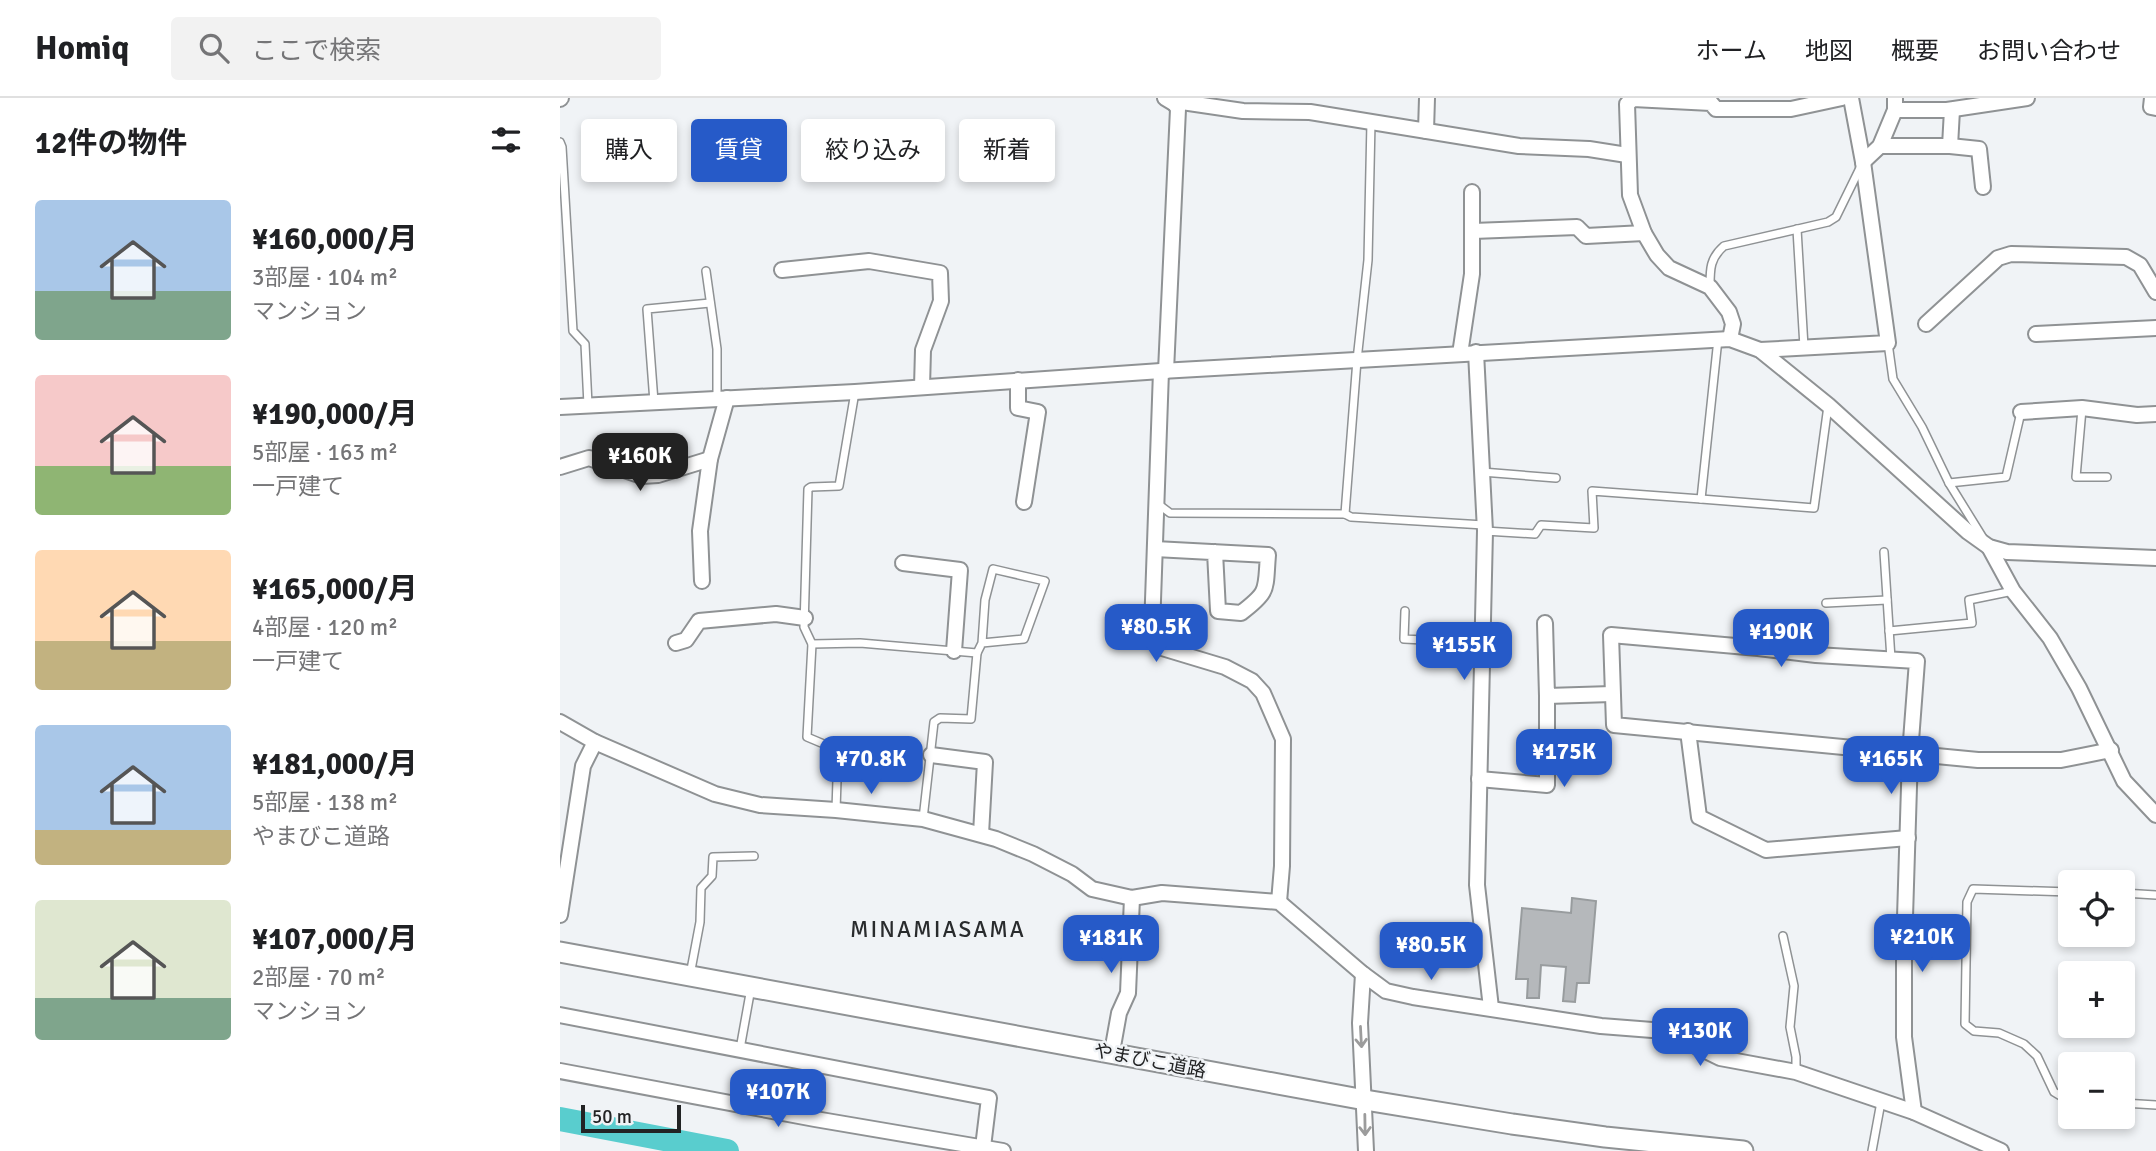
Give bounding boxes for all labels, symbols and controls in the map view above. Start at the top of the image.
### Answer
search box [171,17,661,80]
text: Homiq [35,28,129,69]
icon: search [195,29,233,67]
text: ここで検索 [251,35,381,67]
text: ホーム [1696,36,1767,66]
text: 地図 [1805,36,1853,66]
text: 概要 [1891,36,1939,66]
text: お問い合わせ [1977,36,2121,66]
chip: 購入 [581,119,677,182]
chip: 賃貸 [691,119,787,182]
chip: 絞り込み [801,119,945,182]
chip: 新着 [959,119,1055,182]
icon: filters [487,121,525,159]
text: 12件の物件 [35,125,187,162]
text: ¥160,000/月 [252,221,418,258]
icon: home [91,228,175,312]
text: 3部屋 · 104 m² [252,263,398,292]
text: マンション [252,297,367,326]
text: ¥190,000/月 [252,396,418,433]
icon: home [91,403,175,487]
pin: ¥160K [591,434,689,493]
text: 5部屋 · 163 m² [252,438,398,467]
text: ¥160K [608,441,672,470]
text: 一戸建て [252,472,344,501]
text: ¥165,000/月 [252,571,418,608]
icon: home [91,578,175,662]
pin: ¥80.5K [1099,604,1213,664]
pin: ¥190K [1732,610,1830,669]
text: ¥80.5K [1121,612,1191,641]
text: 4部屋 · 120 m² [252,613,398,642]
text: ¥190K [1749,617,1813,646]
pin: ¥155K [1415,622,1513,682]
text: ¥155K [1432,630,1496,659]
text: 一戸建て [252,647,344,676]
pin: ¥175K [1515,730,1613,789]
pin: ¥70.8K [814,736,928,796]
pin: ¥165K [1842,736,1940,796]
text: ¥175K [1532,737,1596,766]
text: ¥70.8K [836,744,906,773]
text: ¥165K [1859,744,1923,773]
text: ¥181,000/月 [252,746,418,783]
icon: home [91,753,175,837]
text: 5部屋 · 138 m² [252,788,398,817]
text: やまびこ道路 [252,822,390,851]
map controls [2058,870,2135,1129]
button: locate [2058,870,2135,947]
pin: ¥210K [1873,914,1971,974]
district label: MINAMIASAMA [850,915,1026,944]
pin: ¥181K [1062,916,1160,975]
text: ¥107,000/月 [252,921,418,958]
pin: ¥80.5K [1374,922,1488,982]
text: ¥210K [1890,922,1954,951]
text: ¥181K [1079,923,1143,952]
icon: home [91,928,175,1012]
text: ¥80.5K [1396,930,1466,959]
button: + [2058,961,2135,1038]
text: 2部屋 · 70 m² [252,963,385,992]
text: マンション [252,997,367,1026]
pin: ¥130K [1651,1009,1749,1068]
text: ¥130K [1668,1016,1732,1045]
one-way arrow [1355,1025,1368,1047]
street label: やまびこ道路 [1092,1038,1208,1084]
button: − [2058,1052,2135,1129]
pin: ¥107K [729,1070,827,1129]
text: ¥107K [746,1077,810,1106]
scale bar [581,1102,681,1134]
text: 50 m [592,1105,632,1129]
one-way arrow [1358,1114,1372,1137]

